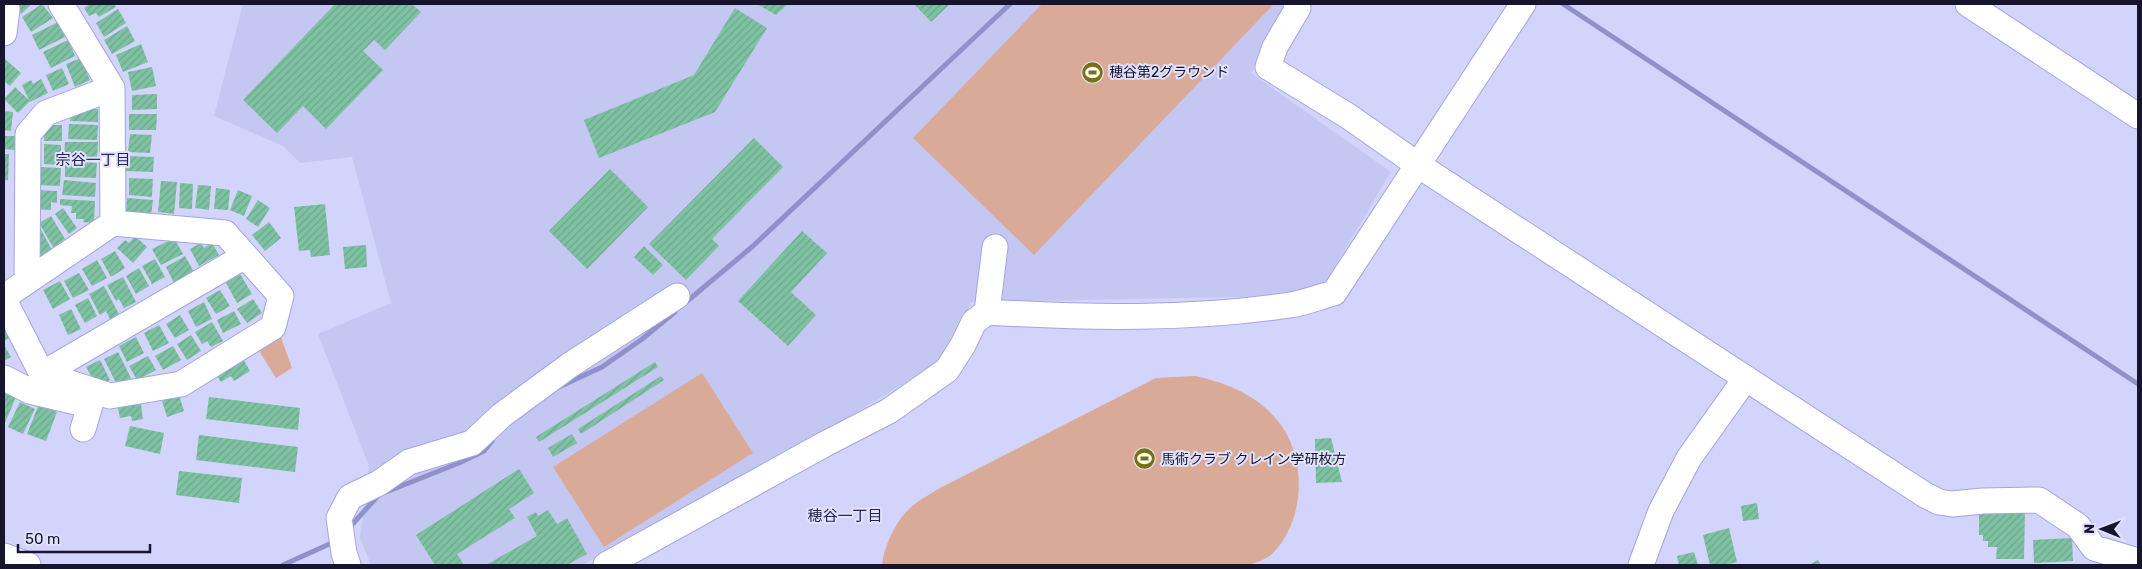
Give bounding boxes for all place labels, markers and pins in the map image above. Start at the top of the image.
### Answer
sports icon: 穂谷第2グラウンド [1081,60,1105,84]
place label: 穂谷第2グラウンド [1109,64,1229,81]
sports icon: 馬術クラブ クレイン学研枚方 [1133,447,1157,471]
place label: 馬術クラブ クレイン学研枚方 [1161,451,1346,468]

